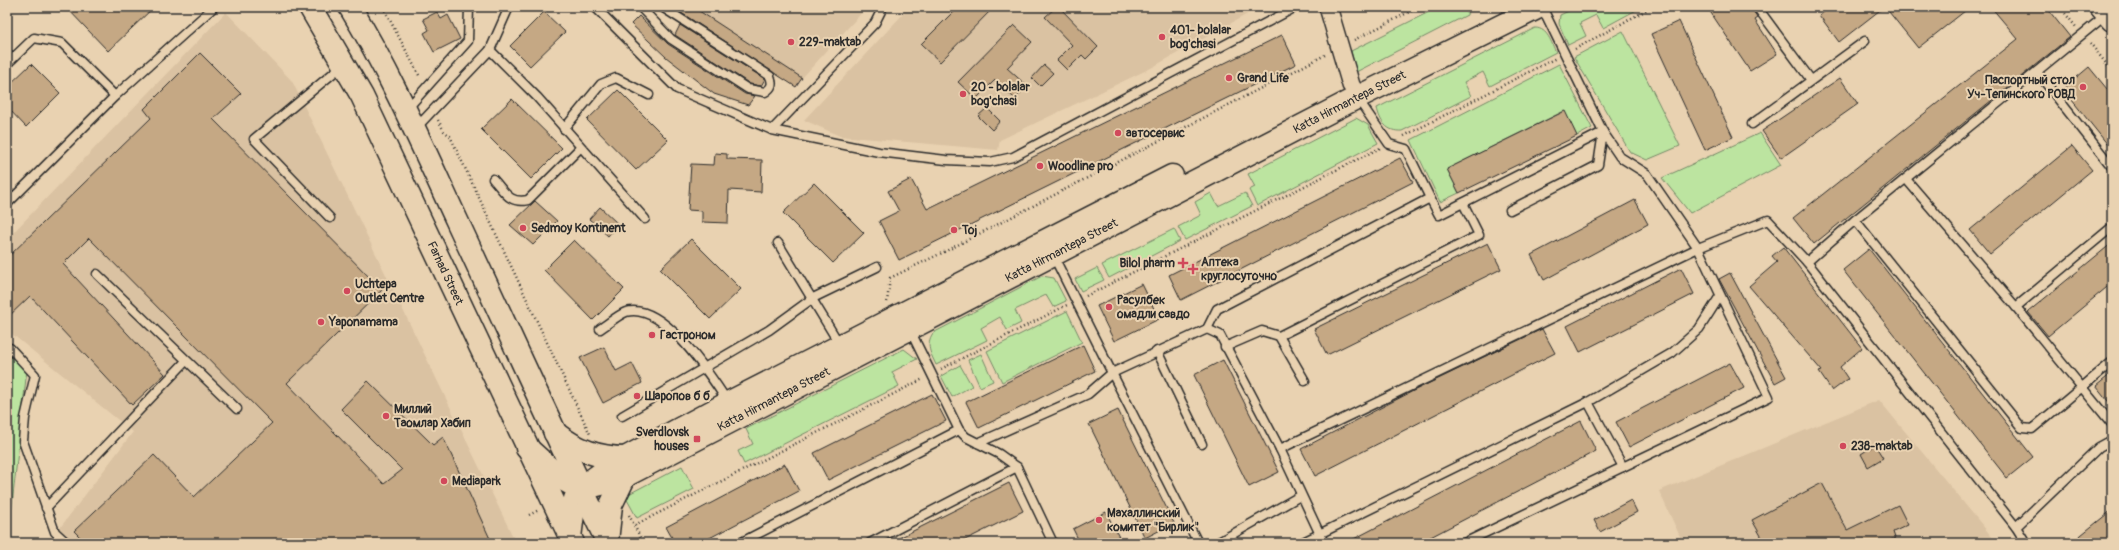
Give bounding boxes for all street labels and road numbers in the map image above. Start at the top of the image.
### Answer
street label: Katta Hirmаntepa Street [1290,67,1408,137]
street label: Katta Hirmаntepa Street [1003,215,1120,286]
street label: Farhad Street [424,239,467,308]
street label: Katta Hirmаntepa Street [715,364,832,434]

